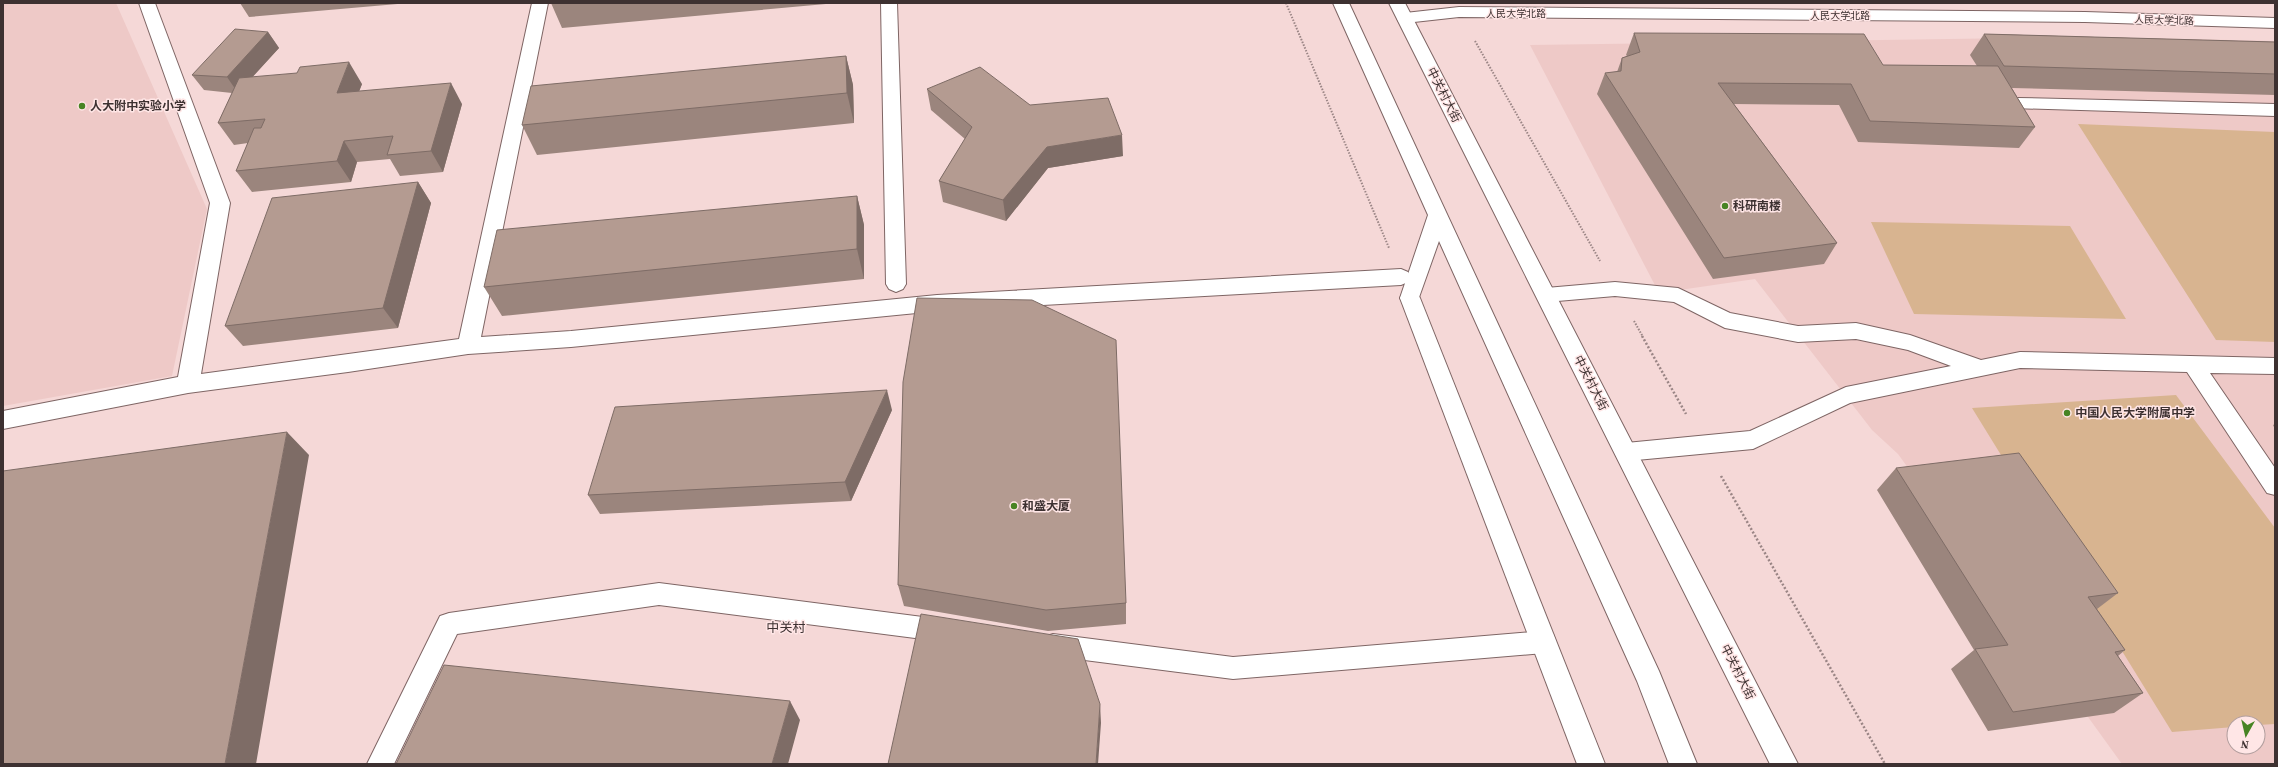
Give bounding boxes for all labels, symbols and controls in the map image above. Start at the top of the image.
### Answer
street label: 人民大学北路 [1486,7,1546,20]
street label: 人民大学北路 [1810,9,1870,22]
street label: 人民大学北路 [2134,12,2194,28]
street label: 中关村大街 [1423,65,1465,125]
place label: 人大附中实验小学 [90,98,186,114]
marker: 人大附中实验小学 [77,101,87,111]
place label: 科研南楼 [1733,198,1781,214]
marker: 科研南楼 [1720,201,1730,211]
street label: 中关村大街 [1570,353,1612,413]
place label: 中国人民大学附属中学 [2075,405,2195,421]
marker: 中国人民大学附属中学 [2062,408,2072,418]
place label: 和盛大厦 [1022,498,1070,514]
marker: 和盛大厦 [1009,501,1019,511]
district label: 中关村 [766,619,806,636]
street label: 中关村大街 [1717,642,1759,702]
north arrow [2226,715,2266,755]
text: N [2240,736,2250,752]

